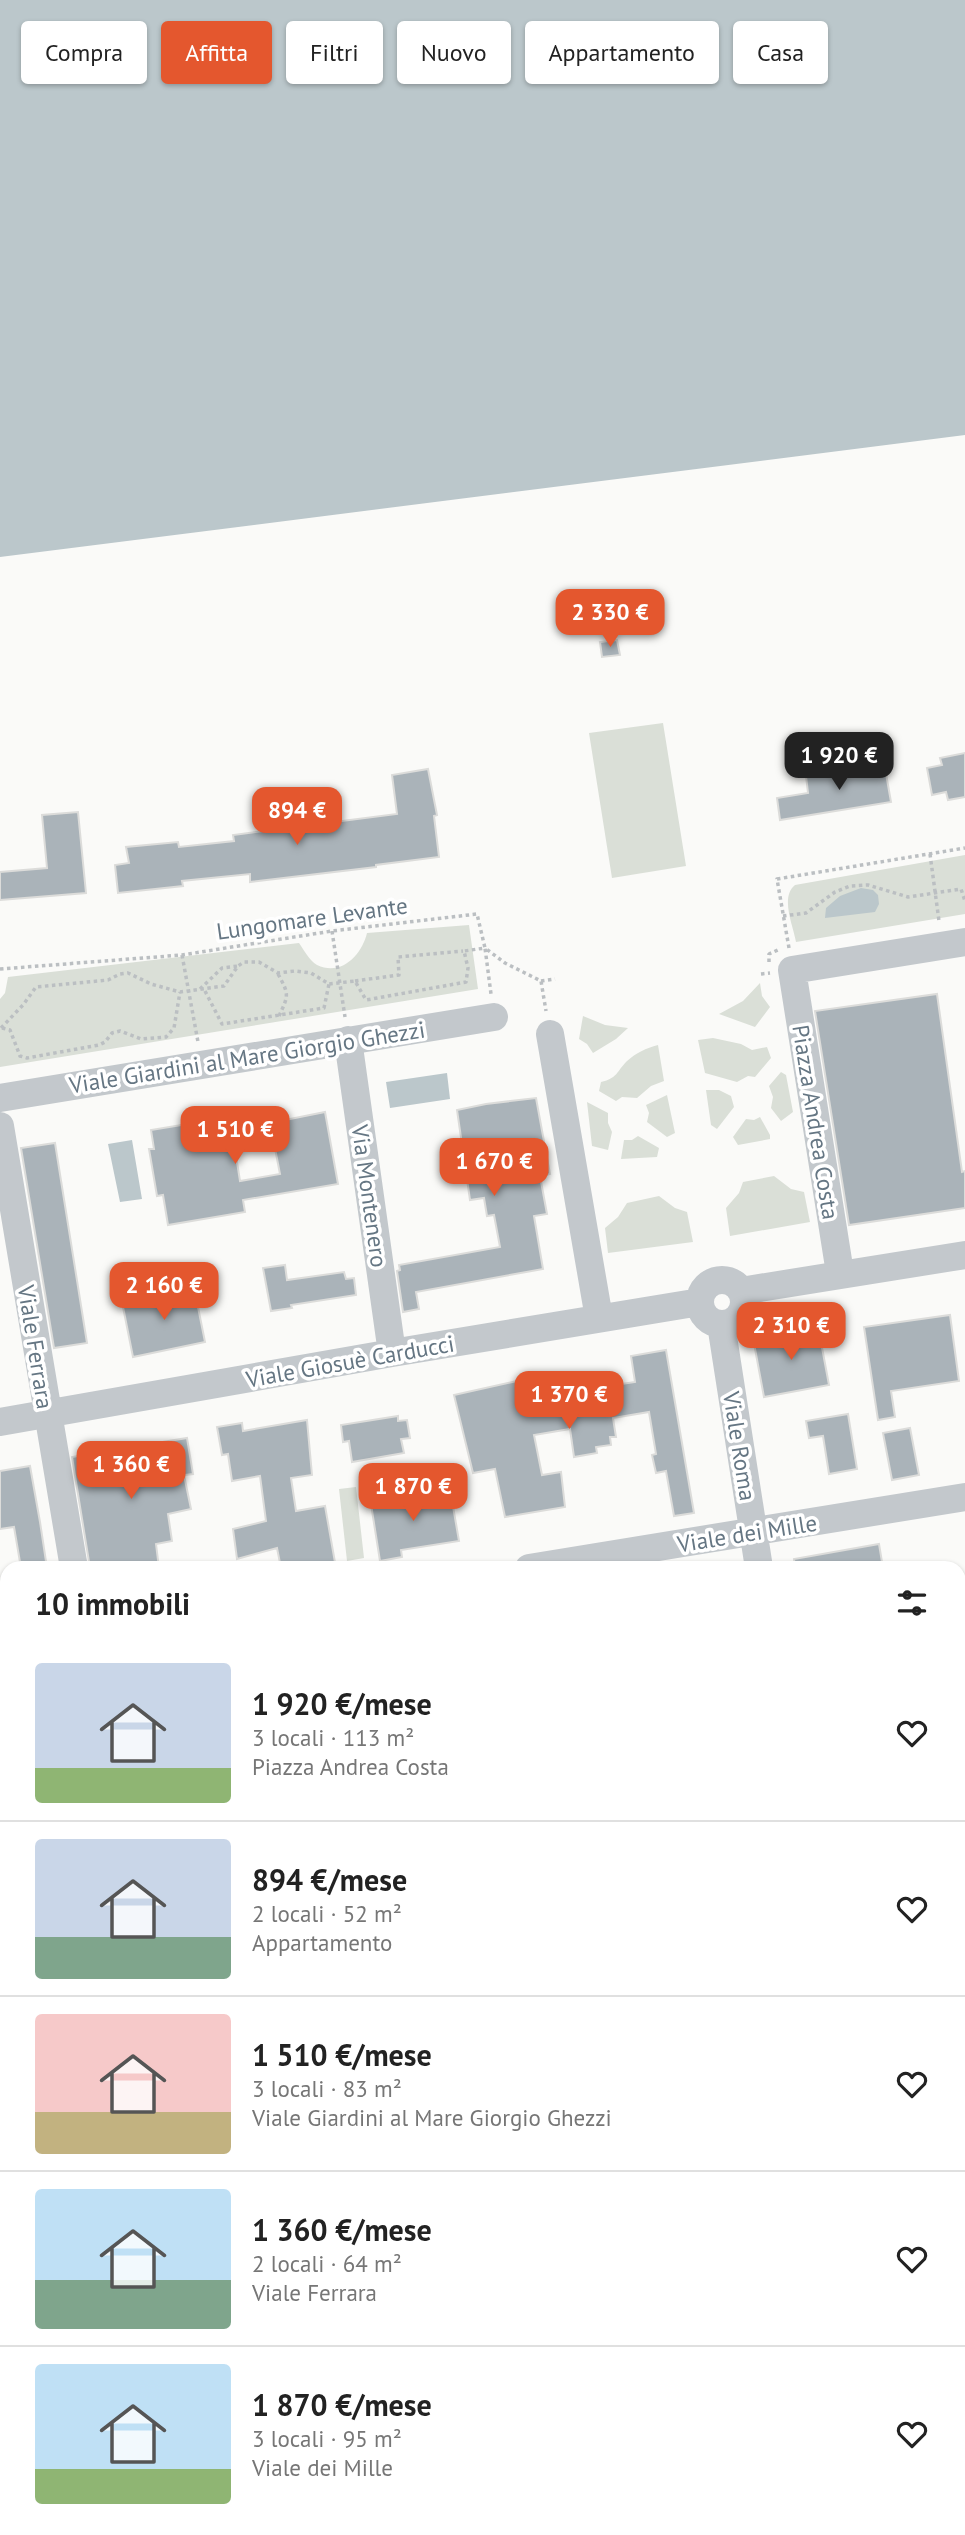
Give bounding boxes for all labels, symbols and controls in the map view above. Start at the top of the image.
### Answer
chip: Compra [21,21,147,84]
chip: Affitta [161,21,272,84]
chip: Filtri [286,21,383,84]
chip: Nuovo [397,21,511,84]
chip: Appartamento [525,21,719,84]
chip: Casa [733,21,828,84]
pin: 2 330 € [545,590,675,649]
text: 2 330 € [572,597,648,626]
pin: 1 920 € [774,732,904,792]
text: 1 920 € [801,740,877,769]
pin: 894 € [248,788,346,847]
text: 894 € [268,795,326,824]
street label: Lungomare Levante [214,890,410,946]
street label: Viale Giardini al Mare Giorgio Ghezzi [66,1015,427,1100]
street label: Piazza Andrea Costa [786,1023,846,1221]
pin: 1 510 € [170,1106,300,1166]
text: 1 510 € [197,1114,273,1143]
street label: Via Montenero [346,1122,394,1269]
pin: 1 670 € [429,1138,559,1198]
text: 1 670 € [456,1146,532,1175]
pin: 2 160 € [99,1262,229,1322]
text: 2 160 € [126,1270,202,1299]
street label: Viale Ferrara [12,1282,60,1411]
pin: 2 310 € [726,1302,856,1362]
text: 2 310 € [753,1310,829,1339]
street label: Viale Giosuè Carducci [243,1328,456,1394]
pin: 1 370 € [504,1372,634,1431]
text: 1 370 € [531,1379,607,1408]
street label: Viale Roma [717,1388,763,1503]
pin: 1 360 € [66,1442,196,1501]
text: 1 360 € [93,1449,169,1478]
pin: 1 870 € [348,1464,478,1523]
text: 1 870 € [375,1471,451,1500]
street label: Viale dei Mille [674,1508,819,1559]
text: 10 immobili [35,1584,190,1623]
icon: filters [893,1584,931,1622]
text: 1 920 €/mese [252,1684,432,1723]
icon: home [91,1691,175,1775]
icon: heart [893,1714,931,1752]
text: 3 locali · 113 m² [252,1723,414,1752]
text: Piazza Andrea Costa [252,1752,449,1781]
text: 894 €/mese [252,1860,407,1899]
icon: home [91,1867,175,1951]
icon: heart [893,1890,931,1928]
text: 2 locali · 52 m² [252,1899,402,1928]
text: Appartamento [252,1928,392,1957]
text: 1 510 €/mese [252,2035,432,2074]
icon: home [91,2042,175,2126]
icon: heart [893,2065,931,2103]
text: 3 locali · 83 m² [252,2074,402,2103]
text: Viale Giardini al Mare Giorgio Ghezzi [252,2103,612,2132]
text: 1 360 €/mese [252,2210,432,2249]
icon: home [91,2217,175,2301]
icon: heart [893,2240,931,2278]
text: 2 locali · 64 m² [252,2249,402,2278]
text: Viale Ferrara [252,2278,377,2307]
text: 1 870 €/mese [252,2385,432,2424]
icon: home [91,2392,175,2476]
icon: heart [893,2415,931,2453]
text: 3 locali · 95 m² [252,2424,402,2453]
text: Viale dei Mille [252,2453,393,2482]

